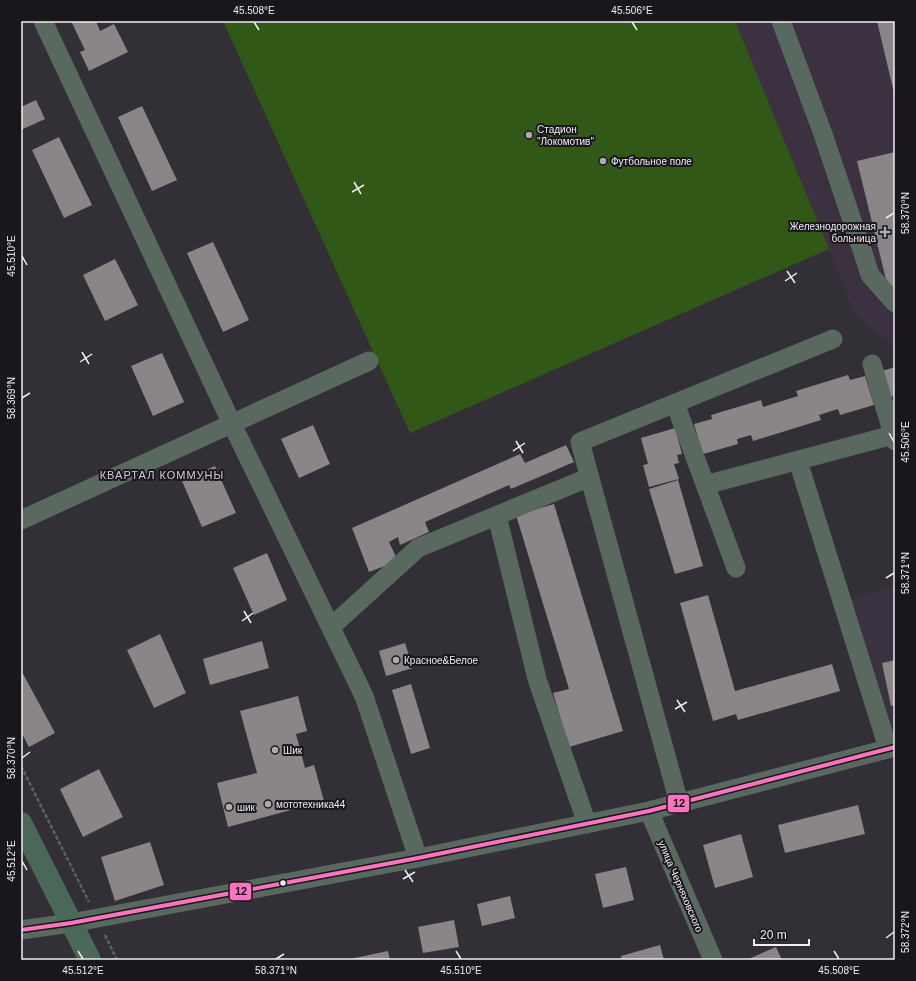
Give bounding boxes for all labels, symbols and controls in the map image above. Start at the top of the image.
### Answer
text: 45.508°E [233,5,275,16]
text: 45.506°E [611,5,653,16]
place label: Стадион "Локомотив" [537,124,594,147]
marker: Стадион "Локомотив" [524,130,534,140]
marker: Футбольное поле [598,156,608,166]
place label: Футбольное поле [611,156,692,167]
text: 58.370°N [900,192,911,234]
place label: Железнодорожная больница [789,221,876,244]
marker: Железнодорожная больница [879,226,891,238]
text: 45.510°E [6,235,17,277]
text: 58.369°N [6,377,17,419]
text: 45.506°E [900,421,911,463]
district label: КВАРТАЛ КОММУНЫ [100,469,224,481]
text: 58.371°N [900,552,911,594]
marker: Красное&Белое [391,655,401,665]
place label: Красное&Белое [404,655,479,666]
text: 58.370°N [6,737,17,779]
marker: Шик [270,745,280,755]
place label: Шик [283,745,303,756]
line badge: 12 [667,794,690,813]
text: 12 [673,797,685,809]
marker: мототехника44 [263,799,273,809]
place label: мототехника44 [276,799,346,810]
marker: шик [224,802,234,812]
place label: шик [237,802,256,813]
street label: улица Черняховского [656,839,705,934]
text: 45.512°E [6,840,17,882]
unlabelled marker [278,878,288,888]
line badge: 12 [229,882,252,901]
text: 12 [235,885,247,897]
text: 58.372°N [900,911,911,953]
scale bar [754,921,809,947]
text: 20 m [760,928,787,942]
text: 45.512°E [62,965,104,976]
text: 58.371°N [255,965,297,976]
text: 45.510°E [440,965,482,976]
text: 45.508°E [818,965,860,976]

